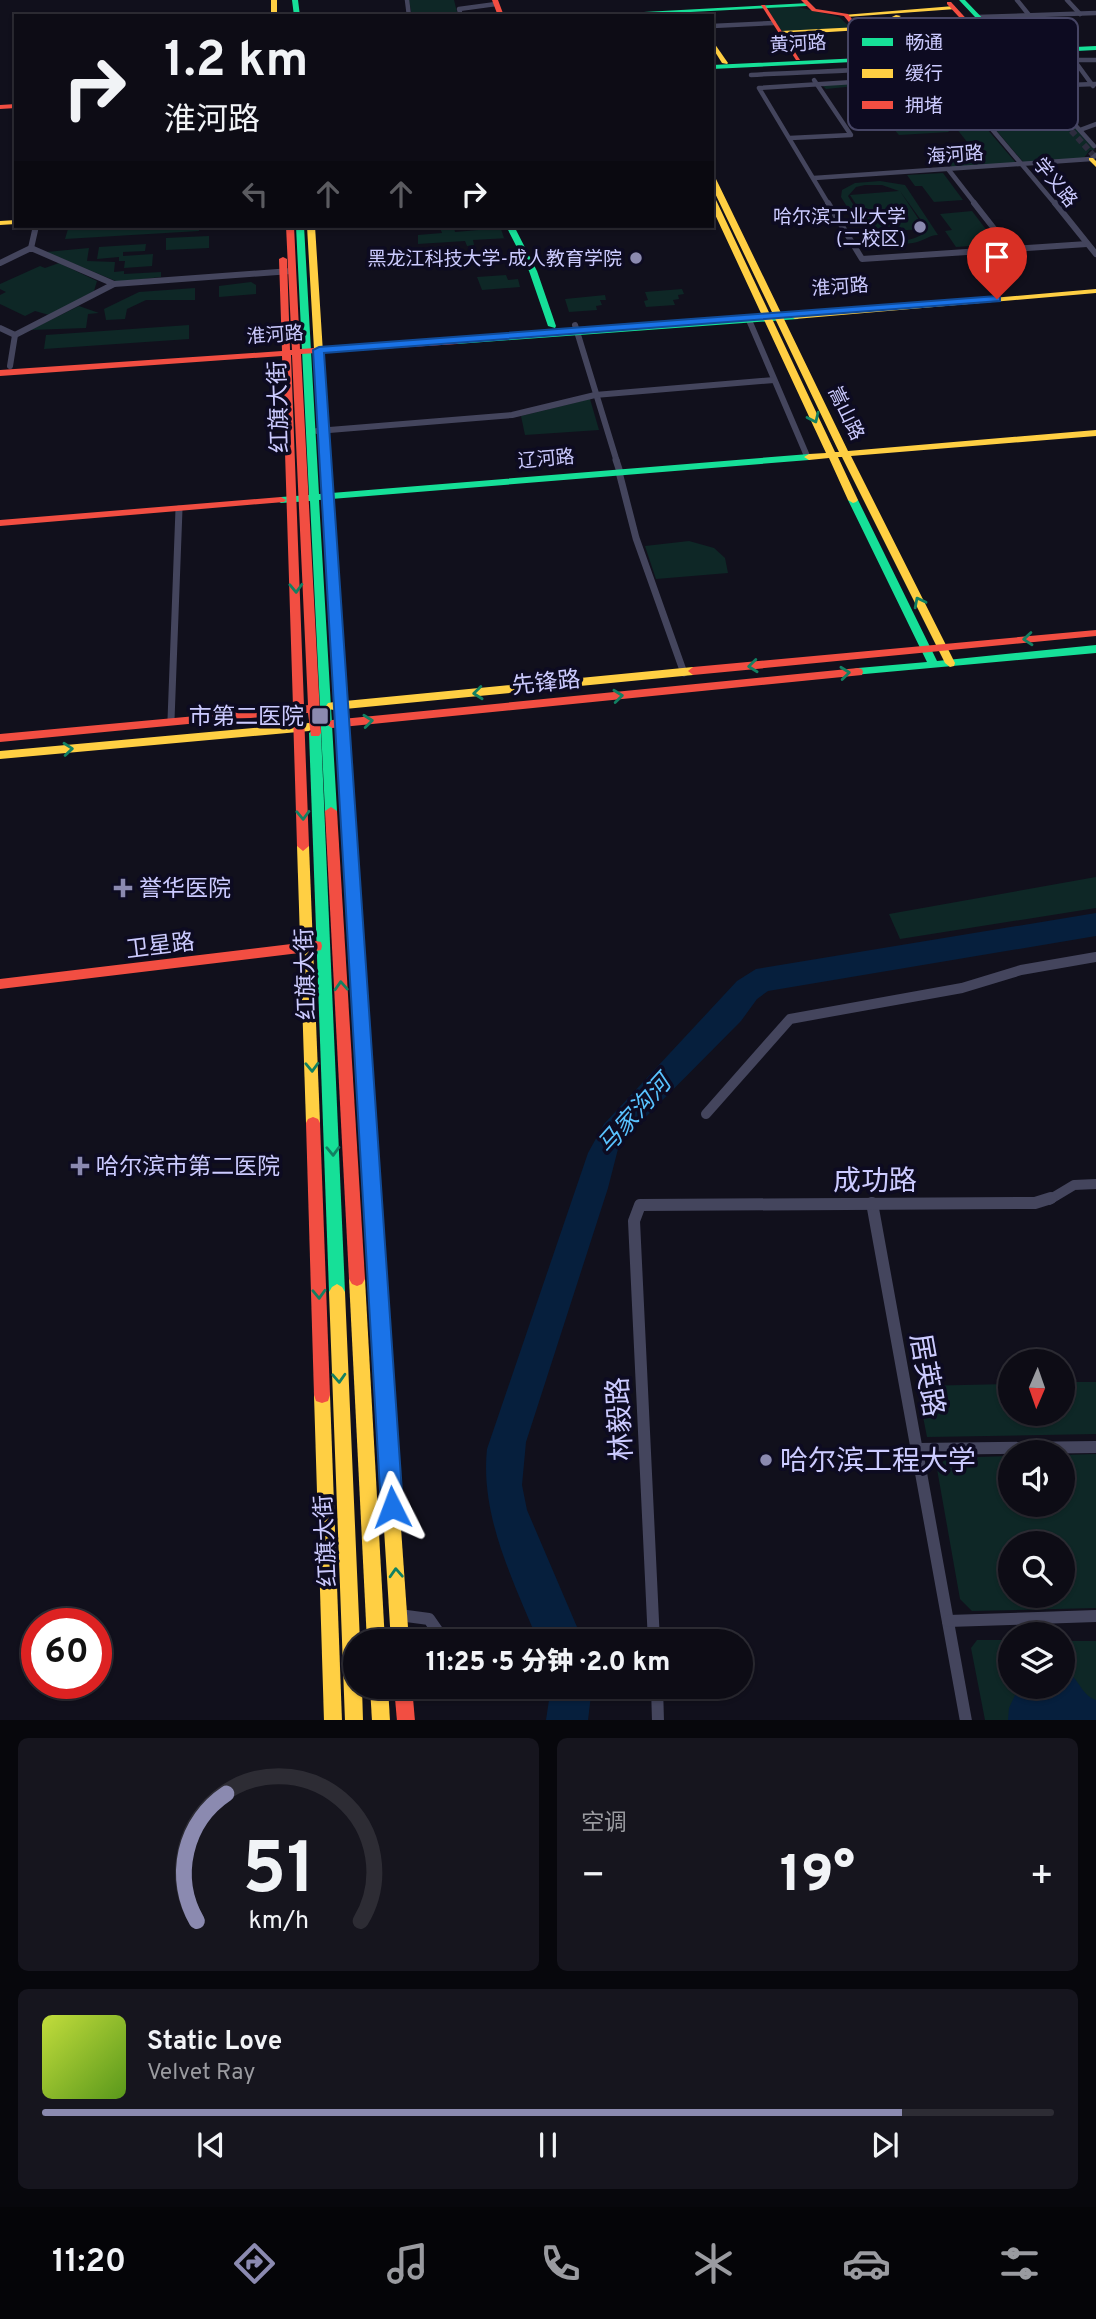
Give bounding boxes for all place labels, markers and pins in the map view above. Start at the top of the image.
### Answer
place label: 哈尔滨工业大学 (二校区) [773,206,906,252]
marker: 哈尔滨工业大学 (二校区) [912,219,928,235]
pin [967,227,1027,299]
place label: 黑龙江科技大学-成人教育学院 [367,248,622,272]
marker: 黑龙江科技大学-成人教育学院 [628,250,644,266]
place label: 市第二医院 [189,704,304,733]
marker: 市第二医院 [310,706,330,726]
place label: 誉华医院 [139,876,231,905]
marker: 誉华医院 [113,878,133,898]
place label: 哈尔滨市第二医院 [96,1154,280,1183]
marker: 哈尔滨市第二医院 [70,1156,90,1176]
place label: 哈尔滨工程大学 [780,1445,976,1481]
marker: 哈尔滨工程大学 [758,1452,774,1468]

